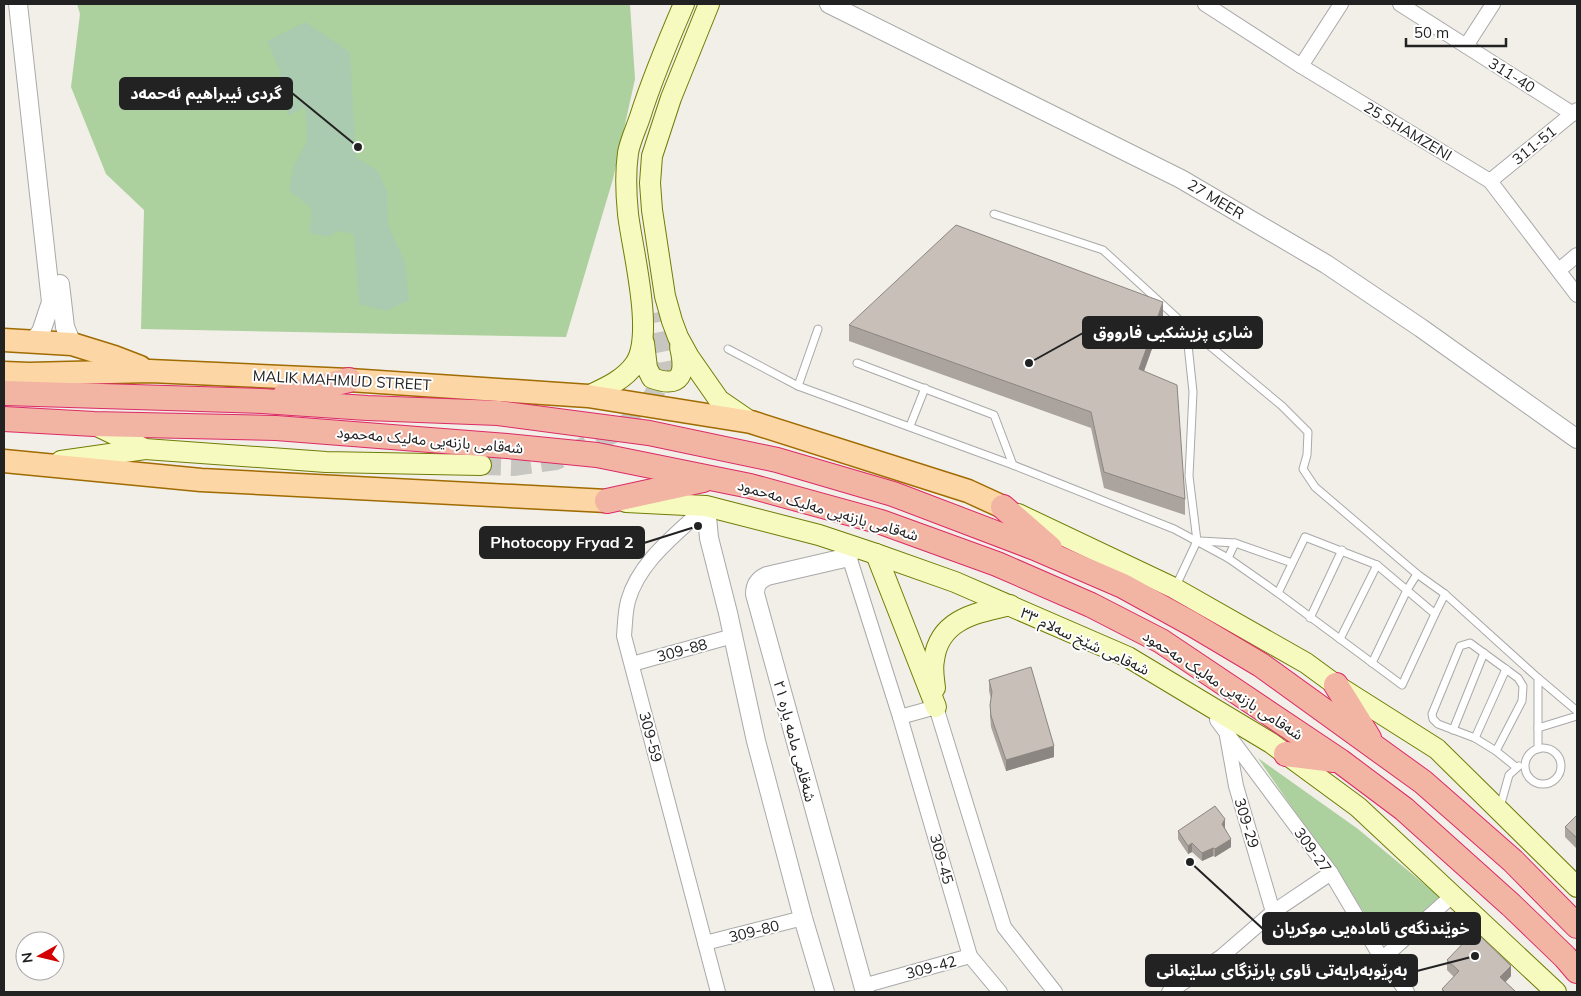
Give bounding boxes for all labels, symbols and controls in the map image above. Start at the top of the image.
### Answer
scale bar [1406,15,1506,47]
text: 50 m [1414,23,1449,42]
street label: 311-40 [1485,53,1539,97]
callout: گردی ئیبراھیم ئەحمەد [120,78,292,109]
text: گردی ئیبراھیم ئەحمەد [130,83,283,106]
street label: 25 SHAMZENI [1360,97,1456,165]
street label: 311-51 [1508,121,1560,169]
street label: 27 MEER [1184,175,1248,223]
callout: شاری پزیشکیی فارووق [1083,317,1262,348]
text: شاری پزیشکیی فارووق [1093,322,1253,343]
street label: MALIK MAHMUD STREET [252,366,432,394]
street label: شەقامی بازنەیی مەلیک مەحمود [336,422,524,458]
street label: شەقامی بازنەیی مەلیک مەحمود [735,475,921,545]
callout: Photocopy Fryad 2 [480,527,644,558]
text: Photocopy Fryad 2 [490,532,634,552]
street label: شەقامی شێخ سەلام ٣٣ [1016,603,1153,682]
street label: شەقامی بازنەیی مەلیک مەحمود [1139,626,1307,744]
street label: 309-88 [655,634,709,666]
street label: شەقامی مامە یارە ٢١ [770,678,820,804]
street label: 309-59 [635,710,667,764]
street label: 309-29 [1230,796,1264,850]
street label: 309-27 [1290,824,1336,876]
street label: 309-45 [926,832,958,886]
callout: خوێندنگەی ئامادەیی موکریان [1263,913,1480,944]
street label: 309-80 [727,916,781,946]
text: خوێندنگەی ئامادەیی موکریان [1273,918,1469,938]
north arrow [15,931,65,981]
text: N [17,951,37,964]
street label: 309-42 [904,951,958,983]
callout: بەڕێوبەرایەتی ئاوی پارێزگای سلێمانی [1146,955,1417,986]
text: بەڕێوبەرایەتی ئاوی پارێزگای سلێمانی [1156,960,1408,984]

